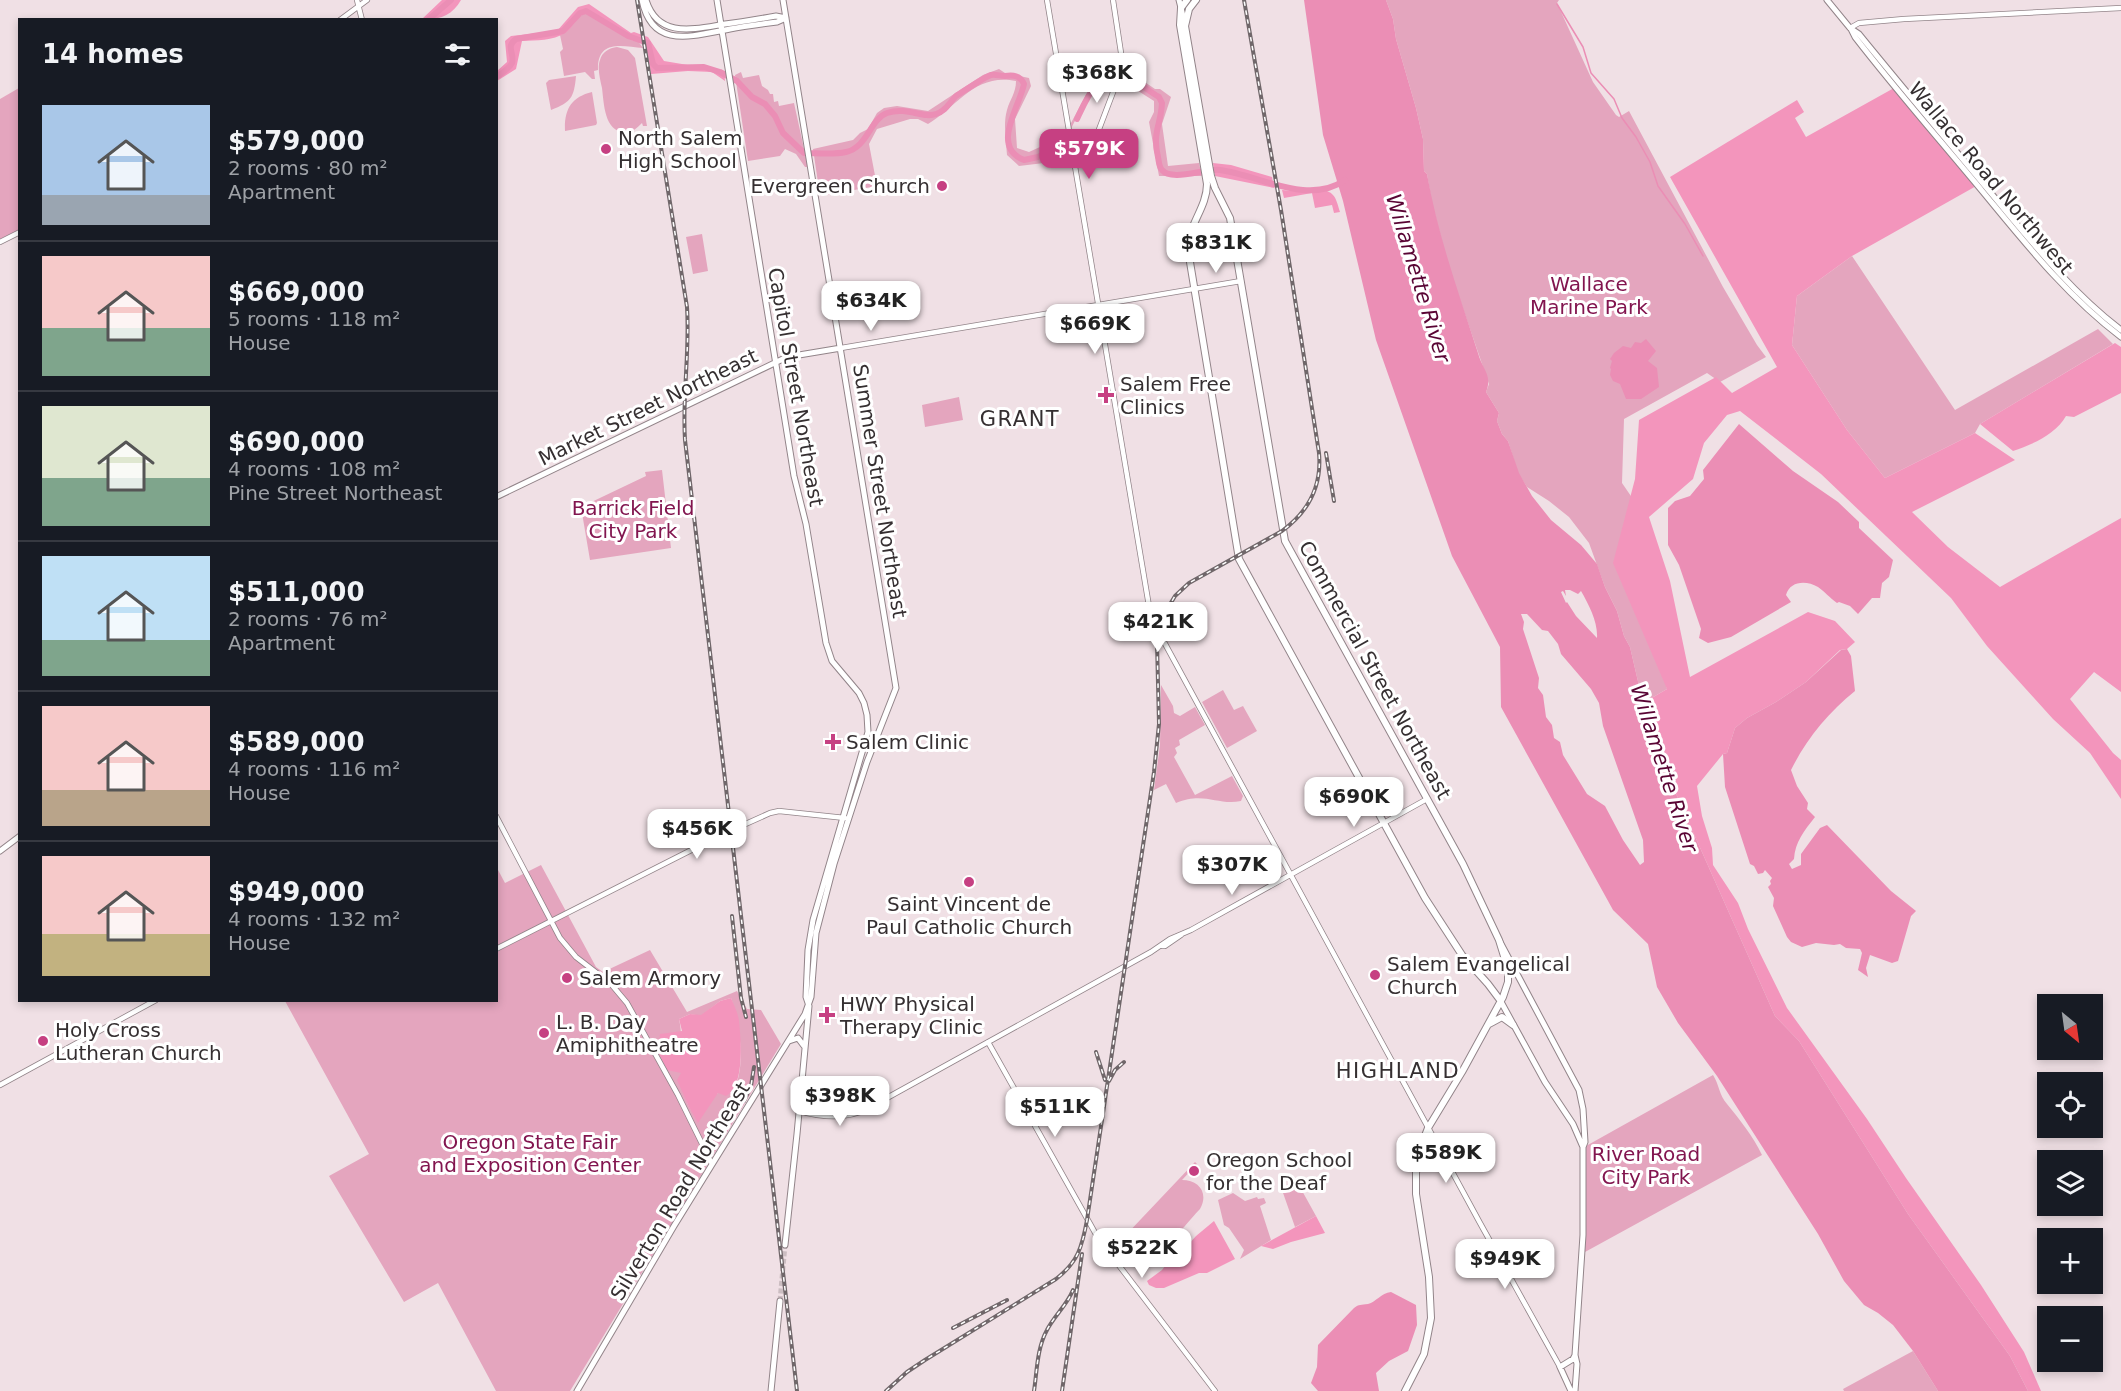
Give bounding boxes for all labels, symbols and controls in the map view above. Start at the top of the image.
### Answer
icon: filters [441,38,474,71]
text: 14 homes [42,39,184,69]
pin: $368K [1055,53,1139,104]
text: $368K [1061,60,1133,84]
street label: Wallace Road Northwest [1904,77,2078,279]
text: $579,000 [228,126,365,156]
place label: North Salem High School [618,126,743,173]
icon: home [90,129,162,201]
pin: $579K [1047,129,1131,180]
text: $579K [1053,136,1125,160]
marker: North Salem High School [599,142,613,156]
text: 2 rooms · 80 m² [228,156,388,180]
place label: Evergreen Church [750,174,930,198]
marker: Evergreen Church [935,179,949,193]
text: Apartment [228,180,335,204]
water label: Willamette River [1381,191,1455,366]
pin: $831K [1174,223,1258,274]
text: $831K [1180,230,1252,254]
street label: Capitol Street Northeast [763,266,829,509]
park label: Wallace Marine Park [1530,272,1648,319]
text: $669,000 [228,277,365,307]
icon: home [90,280,162,352]
pin: $634K [829,281,913,332]
text: $634K [835,288,907,312]
pin: $669K [1053,304,1137,355]
text: 5 rooms · 118 m² [228,307,400,331]
text: $669K [1059,311,1131,335]
text: House [228,331,291,355]
street label: Market Street Northeast [534,343,762,471]
street label: Summer Street Northeast [848,362,912,620]
place label: Salem Free Clinics [1120,372,1231,419]
marker: Salem Free Clinics [1097,386,1115,404]
district label: GRANT [980,407,1060,431]
text: $690,000 [228,427,365,457]
icon: home [90,430,162,502]
text: 4 rooms · 108 m² [228,457,400,481]
text: Pine Street Northeast [228,481,442,505]
park label: Barrick Field City Park [572,496,694,543]
street label: Commercial Street Northeast [1294,537,1456,804]
text: $511,000 [228,577,365,607]
icon: home [90,580,162,652]
pin: $421K [1116,602,1200,653]
text: 2 rooms · 76 m² [228,607,388,631]
text: $421K [1122,609,1194,633]
text: Apartment [228,631,335,655]
water label: Willamette River [1626,681,1703,856]
text: $589,000 [228,727,365,757]
icon: home [90,730,162,802]
place label: Salem Clinic [846,730,969,754]
marker: Salem Clinic [824,733,842,751]
text: 4 rooms · 116 m² [228,757,400,781]
pin: $690K [1312,777,1396,828]
text: House [228,781,291,805]
text: $690K [1318,784,1390,808]
pin: $456K [655,809,739,860]
text: $456K [661,816,733,840]
pin: $307K [1190,845,1274,896]
text: $307K [1196,852,1268,876]
marker: Saint Vincent de Paul Catholic Church [962,875,976,889]
text: $949,000 [228,877,365,907]
icon: home [90,880,162,952]
place label: Saint Vincent de Paul Catholic Church [866,892,1072,939]
text: 4 rooms · 132 m² [228,907,400,931]
text: House [228,931,291,955]
place label: Salem Evangelical Church [1387,952,1570,999]
place label: Salem Armory [579,966,721,990]
marker: Salem Evangelical Church [1368,968,1382,982]
marker: Salem Armory [560,971,574,985]
place label: HWY Physical Therapy Clinic [839,992,983,1039]
north arrow [2037,994,2103,1060]
map controls [2037,994,2103,1372]
marker: HWY Physical Therapy Clinic [818,1006,836,1024]
place label: L. B. Day Amiphitheatre [556,1010,699,1057]
place label: Holy Cross Lutheran Church [55,1018,222,1065]
marker: L. B. Day Amiphitheatre [537,1026,551,1040]
marker: Holy Cross Lutheran Church [36,1034,50,1048]
district label: HIGHLAND [1336,1059,1460,1083]
button: locate [2037,1072,2103,1138]
pin: $398K [798,1076,882,1127]
street label: Silverton Road Northeast [605,1077,755,1305]
text: $398K [804,1083,876,1107]
pin: $511K [1013,1087,1097,1138]
text: $511K [1019,1094,1091,1118]
park label: Oregon State Fair and Exposition Center [419,1130,641,1177]
pin: $589K [1404,1133,1488,1184]
text: $589K [1410,1140,1482,1164]
park label: River Road City Park [1592,1142,1700,1189]
place label: Oregon School for the Deaf [1206,1148,1352,1195]
button: layers [2037,1150,2103,1216]
marker: Oregon School for the Deaf [1187,1164,1201,1178]
pin: $522K [1100,1228,1184,1279]
button: + [2037,1228,2103,1294]
text: $522K [1106,1235,1178,1259]
pin: $949K [1463,1239,1547,1290]
text: $949K [1469,1246,1541,1270]
button: − [2037,1306,2103,1372]

